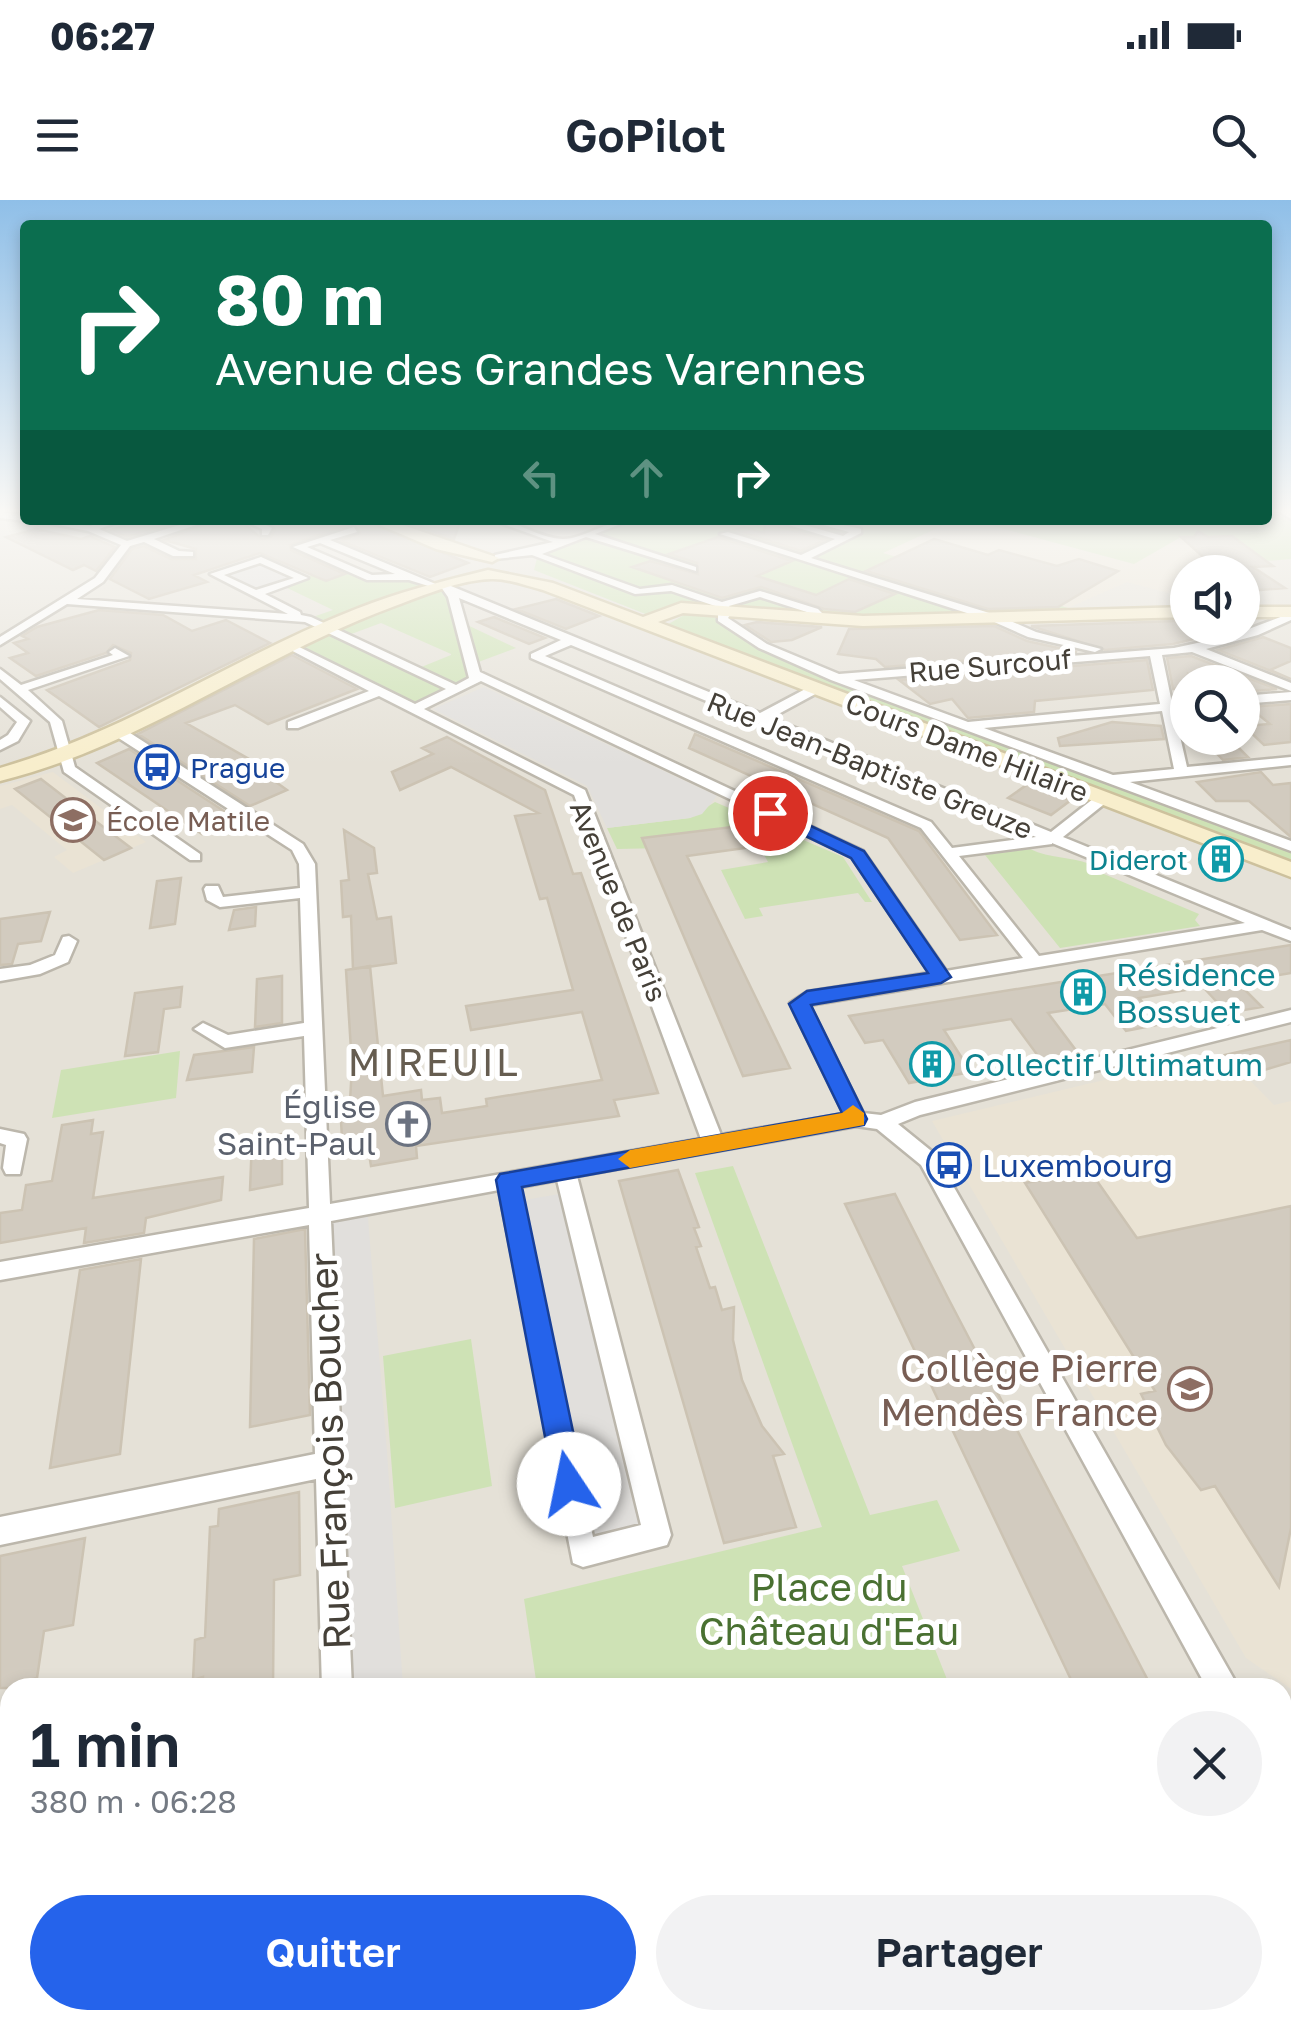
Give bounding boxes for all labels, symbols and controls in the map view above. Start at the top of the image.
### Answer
text: 06:27 [50,13,155,58]
icon: menu [30,108,85,163]
text: GoPilot [565,108,726,162]
icon: search [1206,108,1261,163]
text: 80 m [215,256,384,340]
icon: right [50,260,180,390]
text: Avenue des Grandes Varennes [215,341,866,395]
icon: left [514,450,569,505]
icon: ahead [619,450,674,505]
icon: right [724,450,779,505]
map controls [1170,555,1260,755]
button: sound [1170,555,1260,645]
street label: Rue Surcouf [907,641,1073,689]
button: search [1170,665,1260,755]
street label: Rue Jean-Baptiste Greuze [702,685,1038,845]
street label: Cours Dame Hilaire [841,686,1093,808]
bus stop icon: Prague [134,744,180,790]
place label: Prague [190,751,285,784]
pin [728,771,813,856]
icon: arrive [743,786,798,841]
street label: Avenue de Paris [564,796,674,1006]
school or university icon: École Matile [50,797,96,843]
place label: École Matile [106,804,270,837]
building icon: Diderot [1198,836,1244,882]
place label: Diderot [1089,843,1188,876]
place label: Résidence Bossuet [1116,955,1275,1030]
building icon: Résidence Bossuet [1060,969,1106,1015]
district label: MIREUIL [348,1039,520,1084]
building icon: Collectif Ultimatum [909,1041,955,1087]
place label: Collectif Ultimatum [964,1045,1263,1083]
place label: Église Saint-Paul [217,1087,376,1162]
church icon: Église Saint-Paul [385,1101,431,1147]
bus stop icon: Luxembourg [926,1142,972,1188]
place label: Luxembourg [982,1146,1173,1184]
street label: Rue François Boucher [300,1252,358,1650]
place label: Collège Pierre Mendès France [880,1345,1158,1434]
school or university icon: Collège Pierre Mendès France [1167,1366,1213,1412]
position arrow [517,1432,621,1536]
park label: Place du Château d'Eau [699,1564,959,1653]
text: 1 min [30,1708,180,1780]
button: close [1157,1711,1262,1816]
text: 380 m · 06:28 [30,1782,237,1820]
button: Quitter [30,1895,636,2010]
button: Partager [656,1895,1262,2010]

